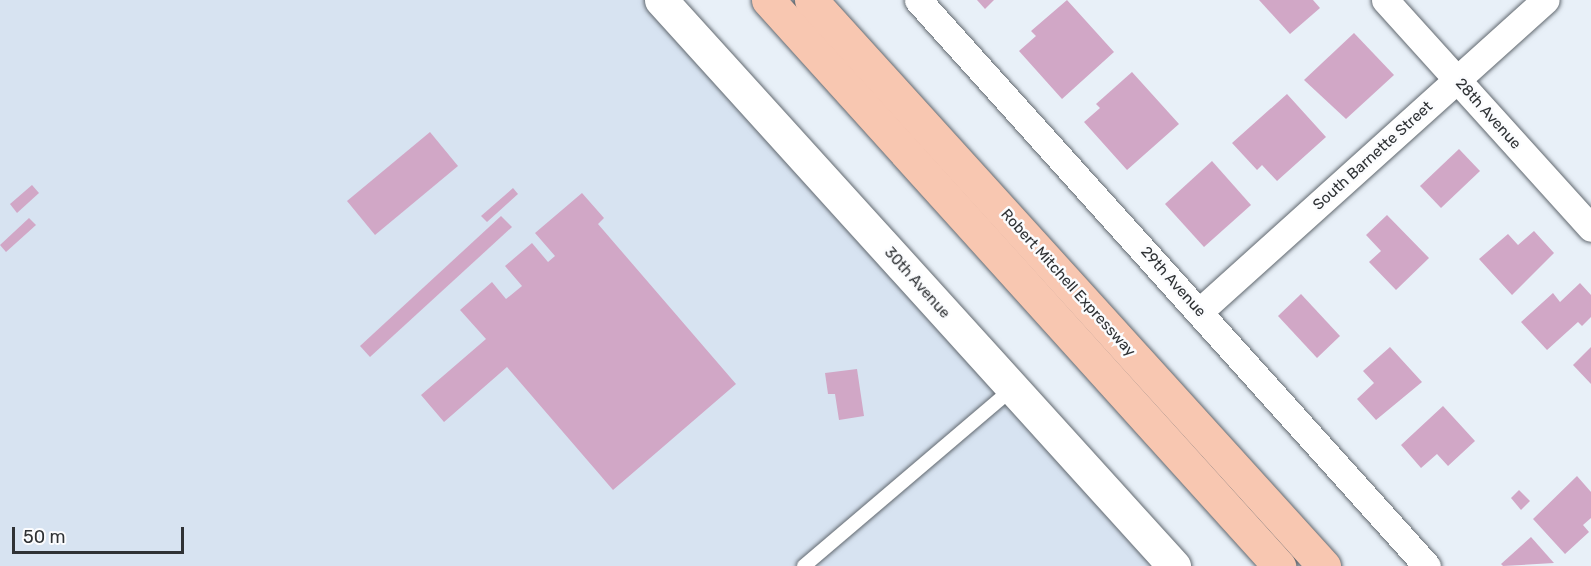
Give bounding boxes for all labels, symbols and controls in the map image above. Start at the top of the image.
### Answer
street label: 28th Avenue [1451,75,1525,153]
street label: South Barnette Street [1310,98,1436,214]
street label: Robert Mitchell Expressway [997,205,1139,361]
street label: 29th Avenue [1137,243,1209,321]
street label: 30th Avenue [880,244,954,322]
scale bar [15,515,188,553]
text: 50 m [23,526,66,548]

